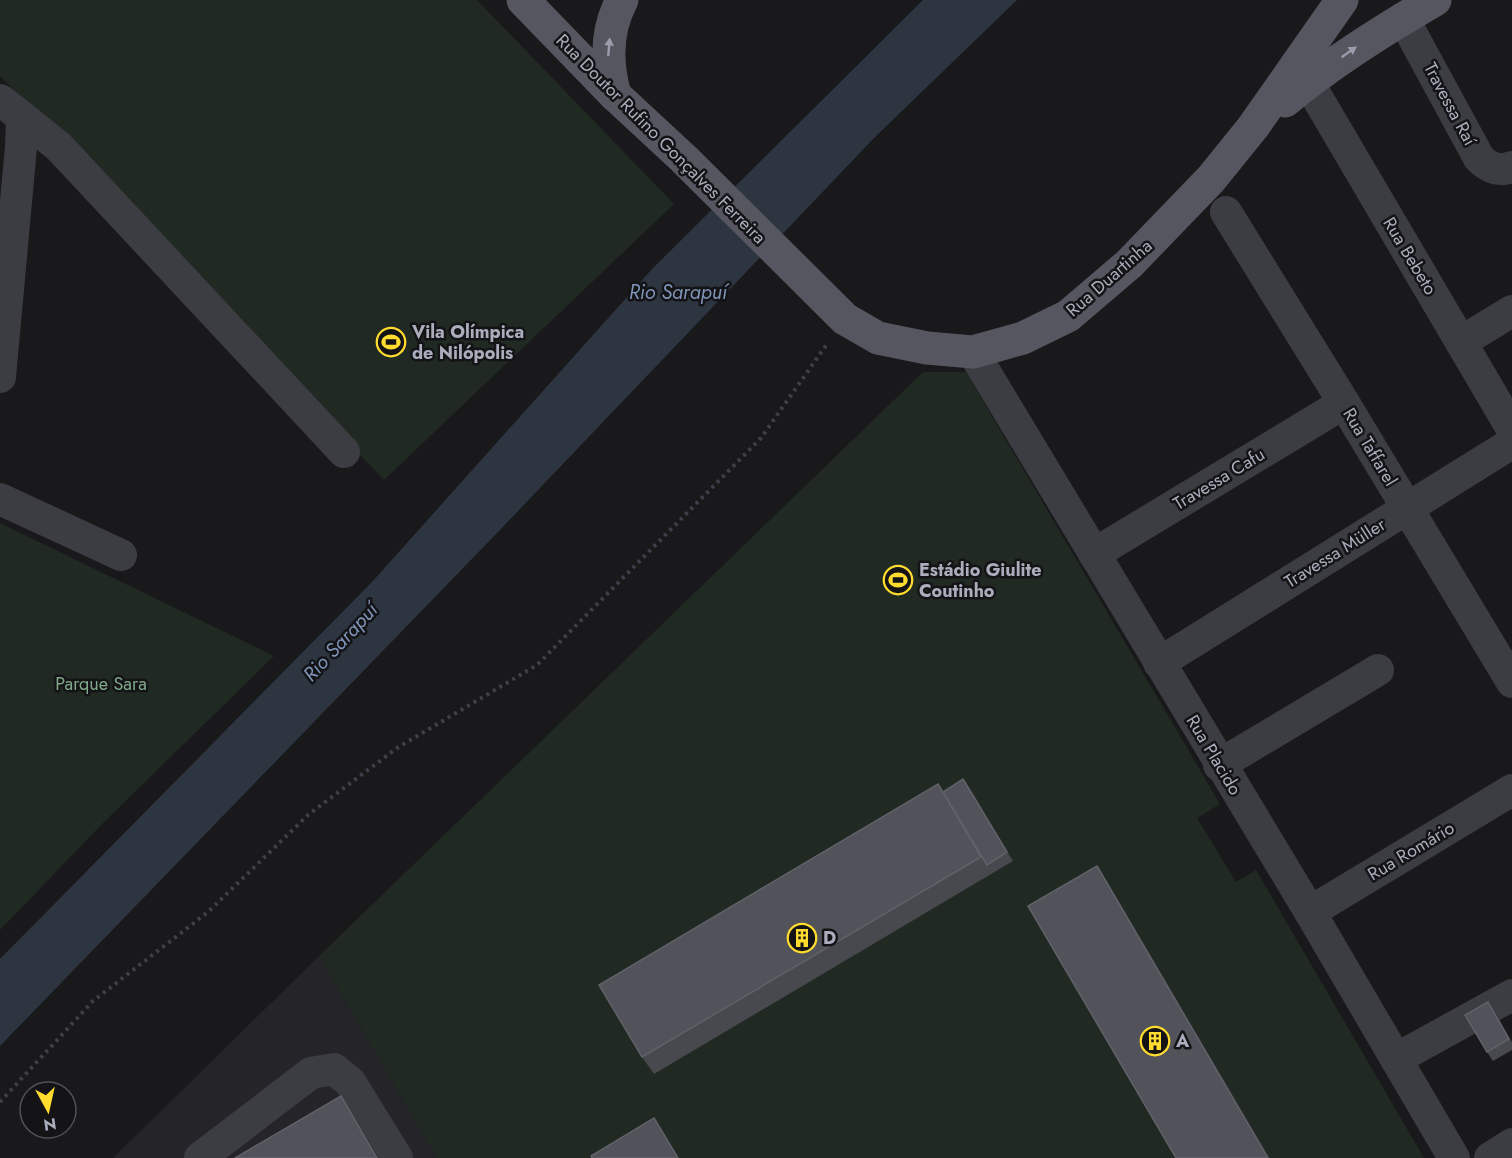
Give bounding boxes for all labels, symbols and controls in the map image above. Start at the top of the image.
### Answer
street label: Rua Doutor Rufino Gonçalves Ferreira [550,28,772,250]
one-way arrow [604,37,614,56]
one-way arrow [1341,46,1357,58]
street label: Travessa Raí [1417,58,1483,151]
street label: Rua Bebeto [1377,212,1444,300]
street label: Rua Duartinha [1060,233,1158,323]
water label: Rio Sarapuí [629,278,730,307]
place label: Vila Olímpica de Nilópolis [411,319,524,366]
sports icon: Vila Olímpica de Nilópolis [375,326,407,358]
street label: Rua Taffarel [1336,403,1404,491]
street label: Travessa Cafu [1168,441,1270,517]
street label: Travessa Müller [1279,511,1391,594]
place label: Estádio Giulite Coutinho [919,557,1042,604]
sports icon: Estádio Giulite Coutinho [882,564,914,596]
water label: Rio Sarapuí [296,594,386,688]
park label: Parque Sara [55,671,147,697]
street label: Rua Placido [1180,710,1248,800]
street label: Rua Romário [1363,815,1459,887]
building icon: D [786,922,818,954]
place label: D [823,925,836,951]
building icon: A [1139,1025,1171,1057]
place label: A [1175,1028,1190,1054]
north arrow [18,1080,78,1140]
text: N [42,1112,58,1137]

